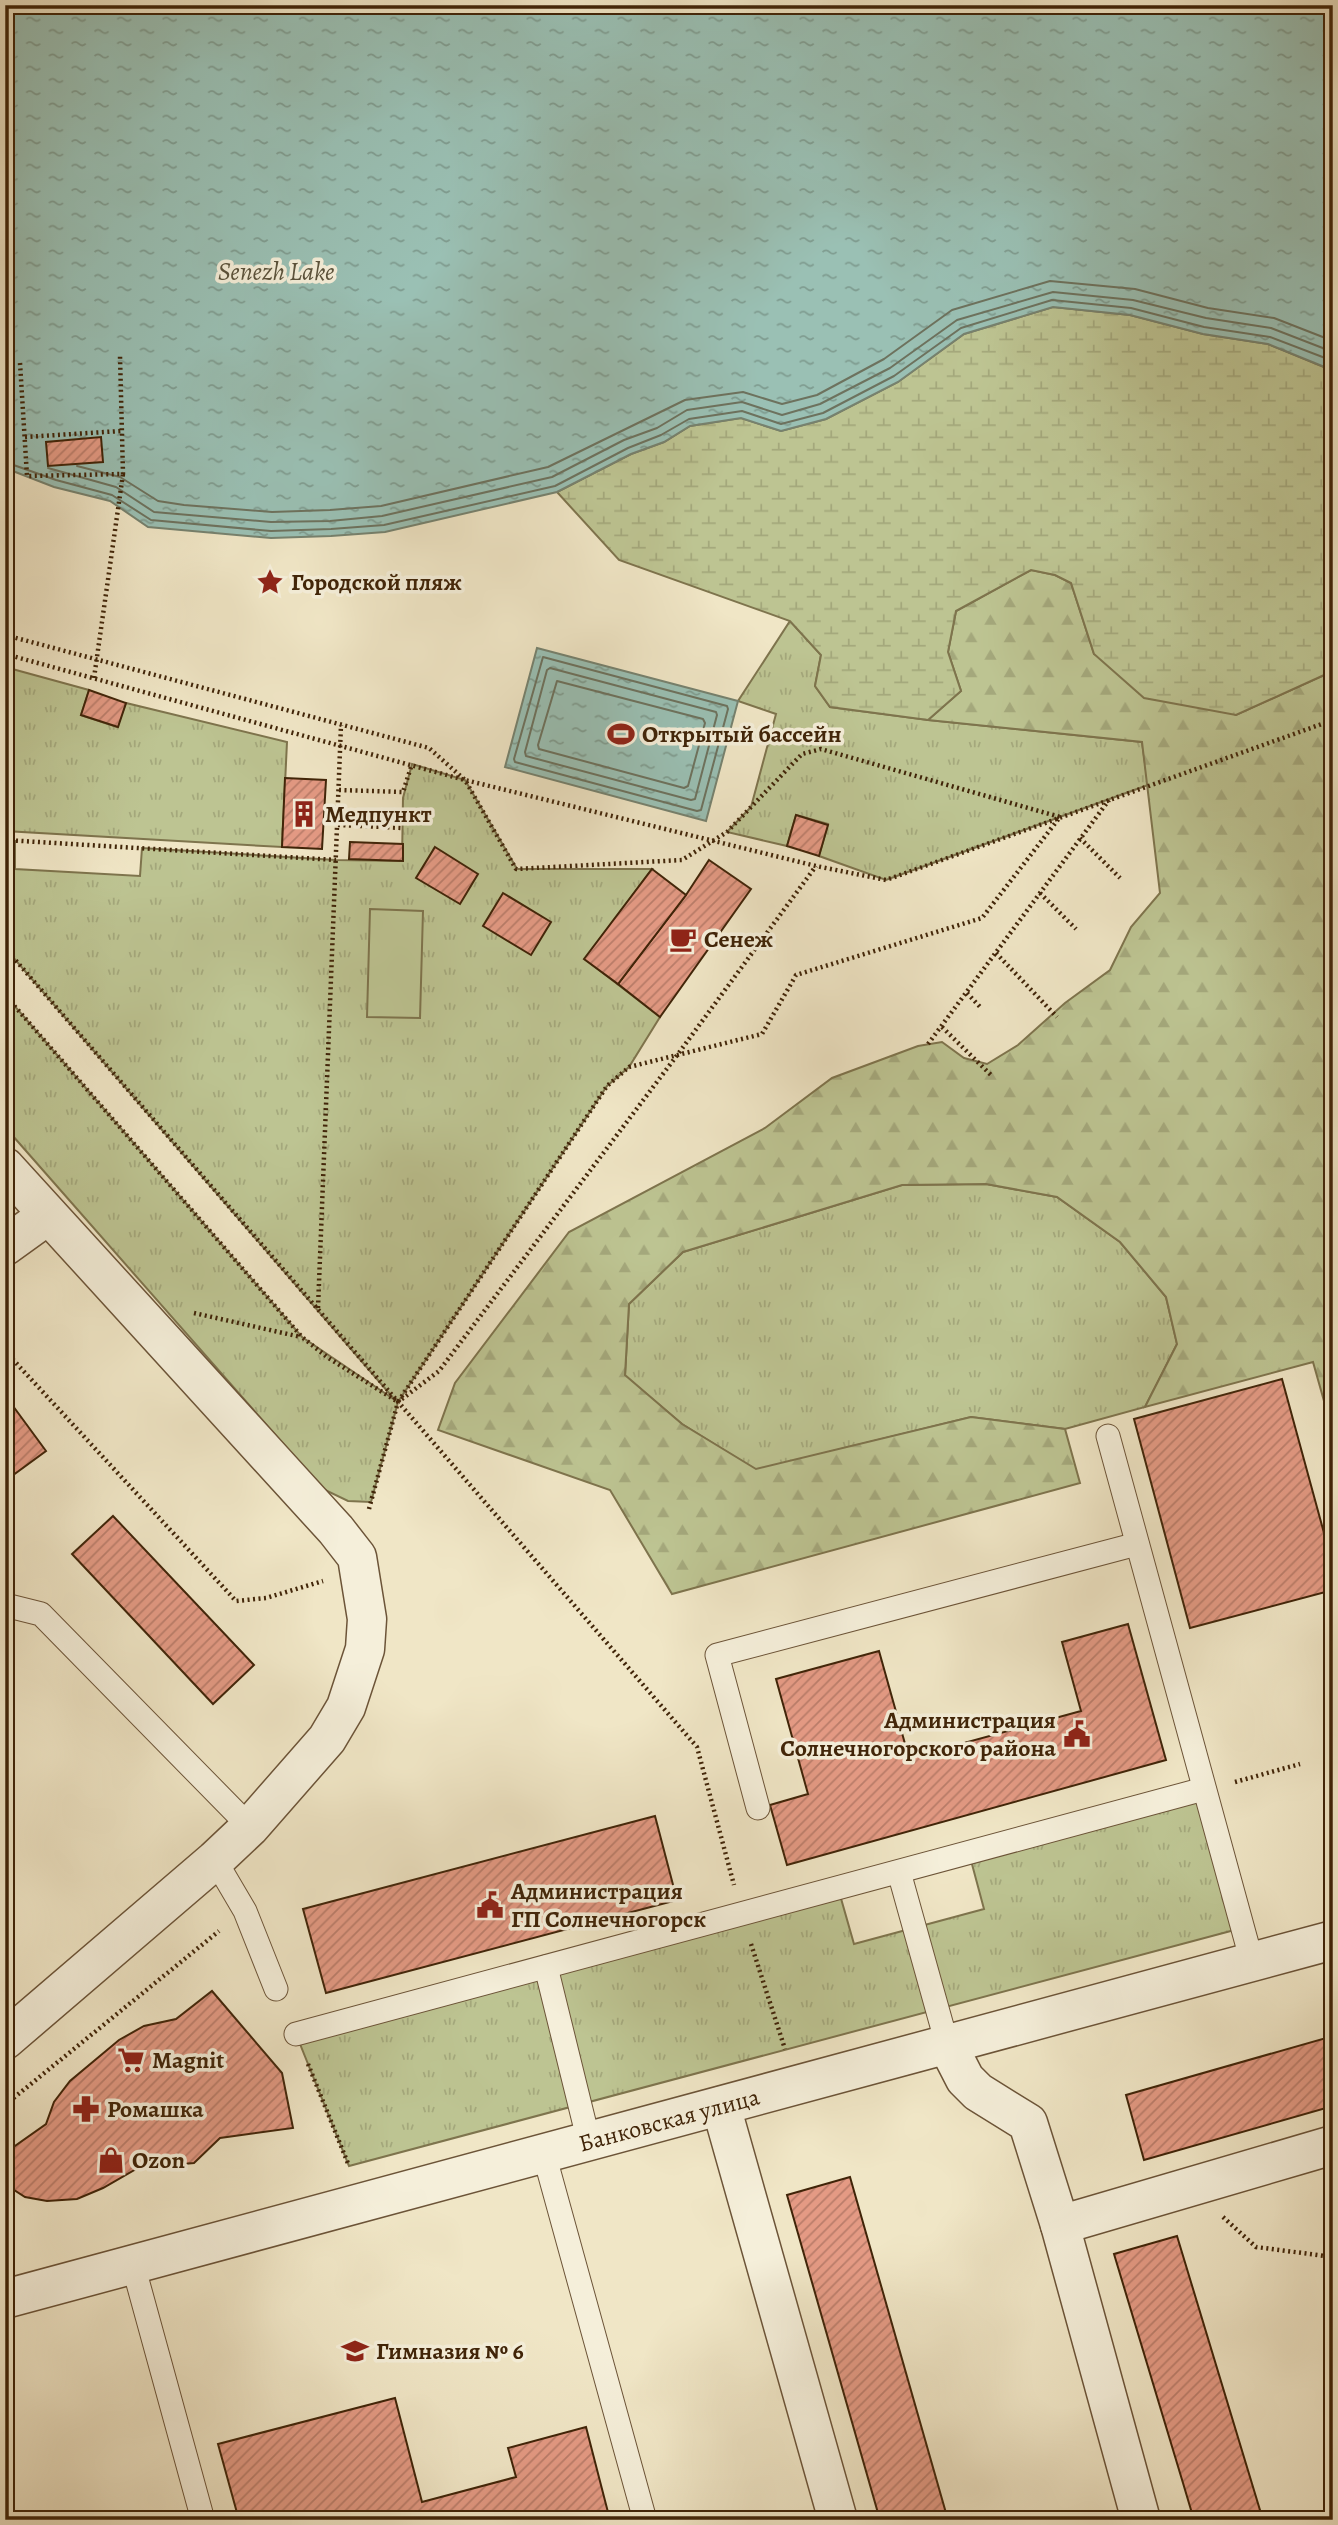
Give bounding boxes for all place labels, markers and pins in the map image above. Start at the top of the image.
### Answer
place label: Городской пляж [291,566,462,598]
place icon: Городской пляж [255,567,285,597]
place label: Открытый бассейн [642,718,842,750]
sports icon: Открытый бассейн [606,719,636,749]
place label: Медпункт [325,798,432,830]
building icon: Медпункт [289,799,319,829]
place label: Сенеж [704,923,774,955]
cafe icon: Сенеж [668,924,698,954]
place label: Администрация Солнечногорского района [780,1704,1057,1764]
public building icon: Администрация Солнечногорского района [1062,1719,1092,1749]
place label: Администрация ГП Солнечногорск [510,1875,706,1935]
public building icon: Администрация ГП Солнечногорск [475,1890,505,1920]
place label: Magnit [152,2044,224,2076]
supermarket icon: Magnit [116,2045,146,2075]
place label: Ромашка [107,2093,204,2125]
pharmacy icon: Ромашка [71,2094,101,2124]
place label: Ozon [132,2144,186,2176]
shop icon: Ozon [96,2145,126,2175]
place label: Гимназия № 6 [376,2335,524,2367]
school or university icon: Гимназия № 6 [340,2336,370,2366]

